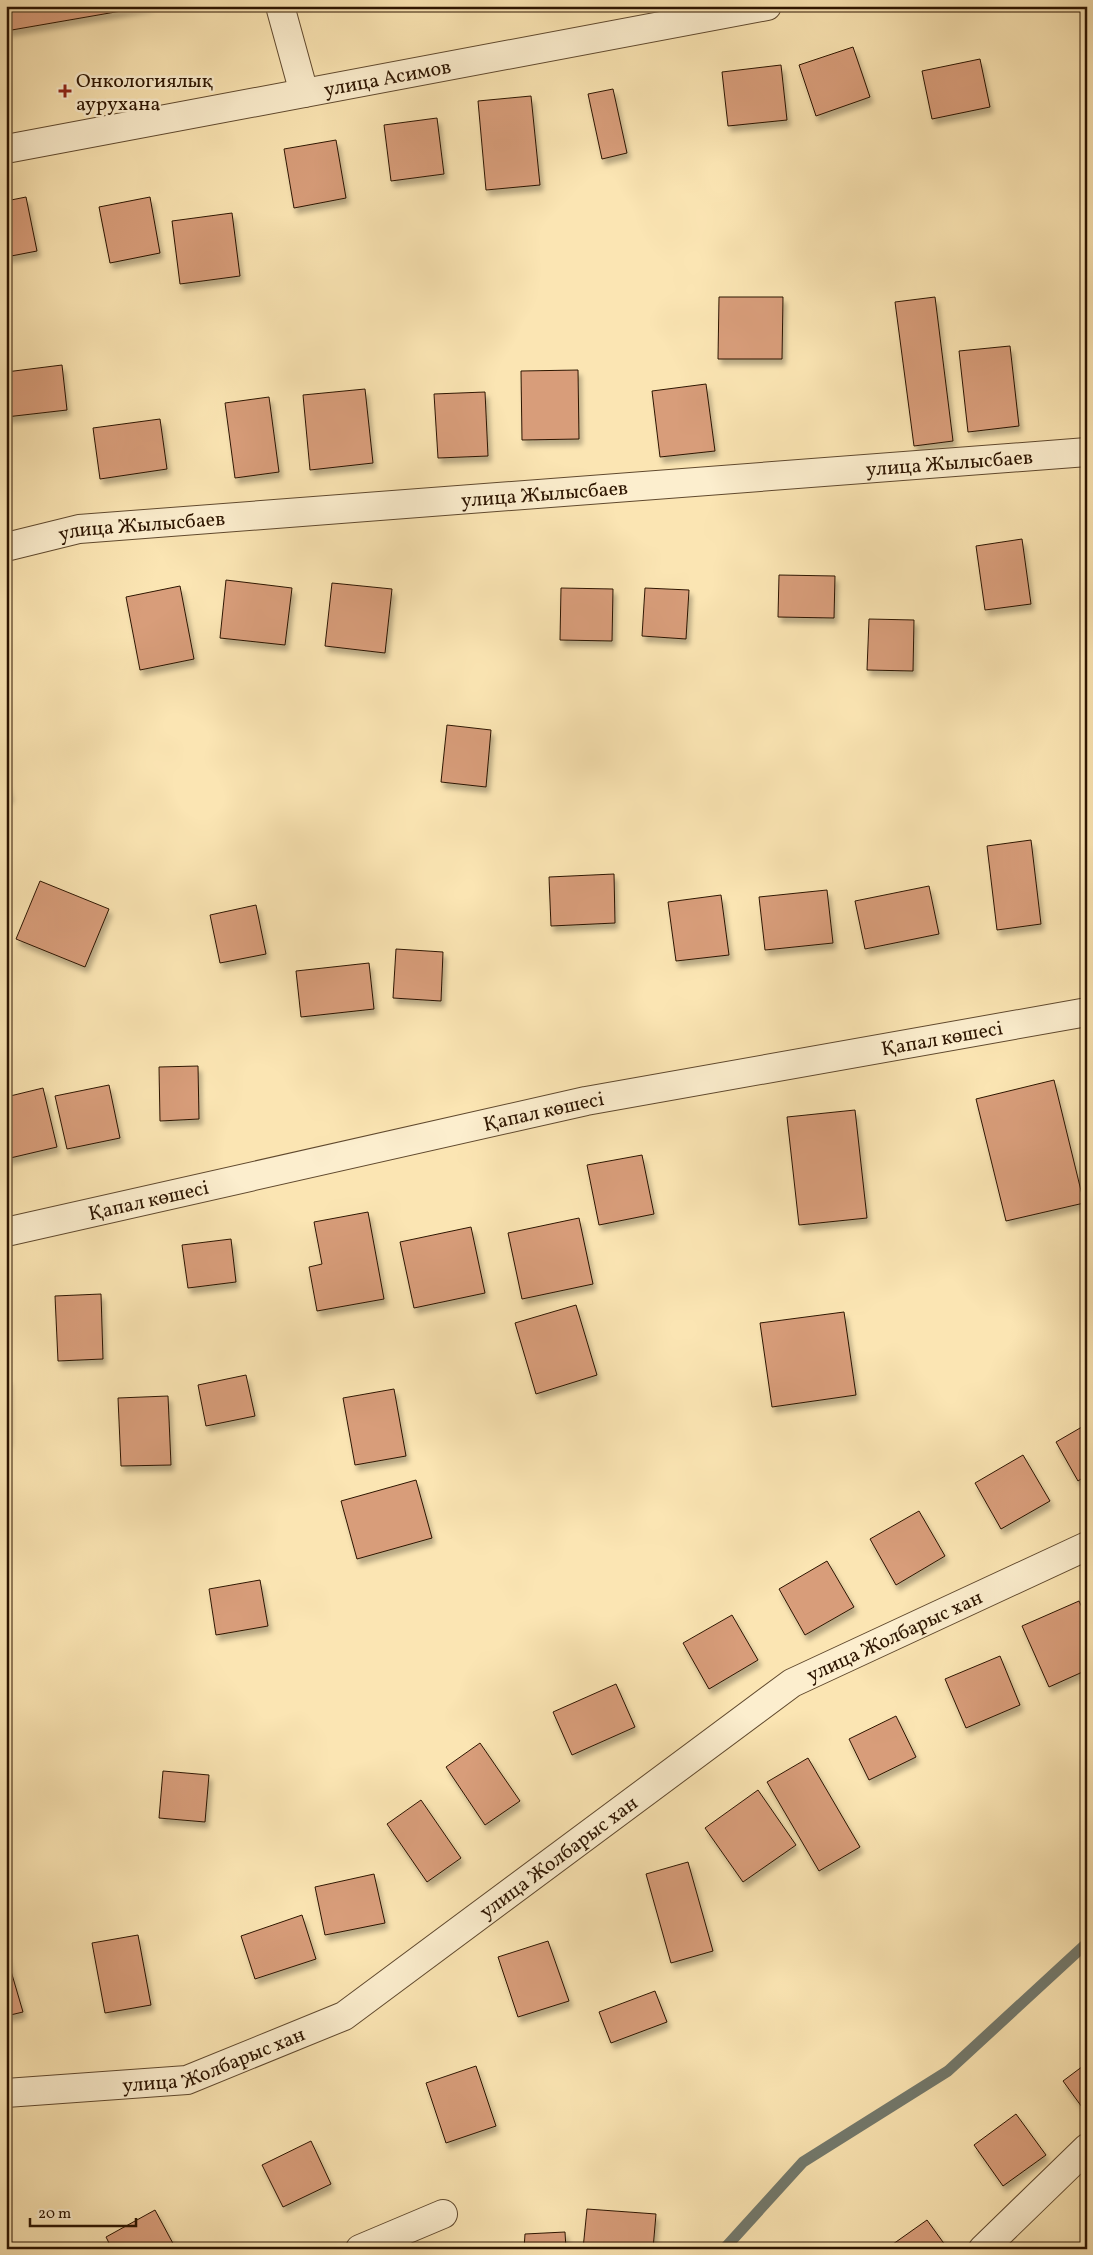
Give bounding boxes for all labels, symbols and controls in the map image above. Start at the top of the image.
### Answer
street label: улица Асимов [322,54,454,105]
place label: Онкологиялық аурухана [76,68,214,119]
marker: Онкологиялық аурухана [58,84,72,98]
street label: улица Жылысбаев [865,444,1034,485]
street label: улица Жылысбаев [460,475,629,516]
street label: улица Жылысбаев [56,506,226,550]
street label: Қапал көшесі [879,1015,1005,1064]
street label: Қапал көшесі [481,1086,606,1140]
street label: Қапал көшесі [86,1175,212,1229]
street label: улица Жолбарыс хан [803,1584,988,1690]
street label: улица Жолбарыс хан [474,1790,644,1927]
street label: улица Жолбарыс хан [121,2021,310,2101]
scale bar [30,2195,136,2227]
text: 20 m [38,2204,71,2225]

